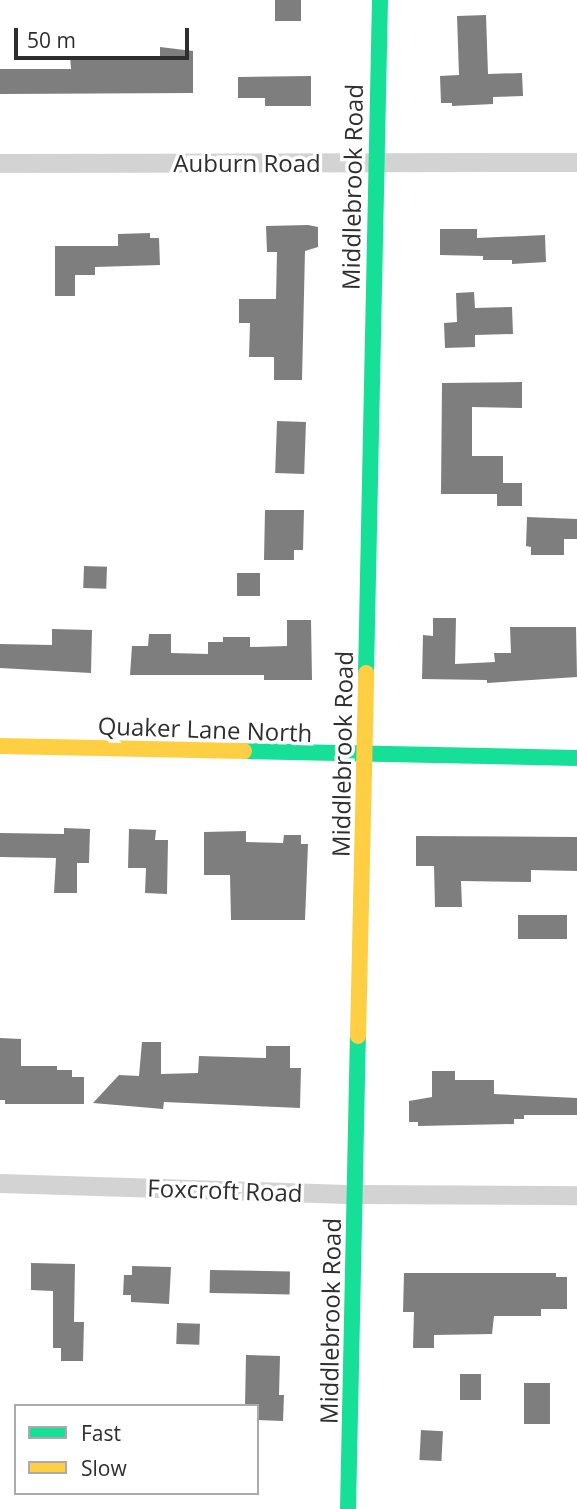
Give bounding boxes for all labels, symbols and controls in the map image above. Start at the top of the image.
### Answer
scale bar [18,14,192,58]
text: 50 m [27,26,76,54]
street label: Middlebrook Road [336,84,368,290]
street label: Auburn Road [173,149,321,177]
street label: Middlebrook Road [326,651,358,857]
street label: Quaker Lane North [97,711,313,747]
street label: Foxcroft Road [147,1173,303,1207]
street label: Middlebrook Road [314,1218,346,1424]
legend [14,1404,259,1495]
text: Fast [81,1419,121,1447]
text: Slow [81,1454,127,1482]

